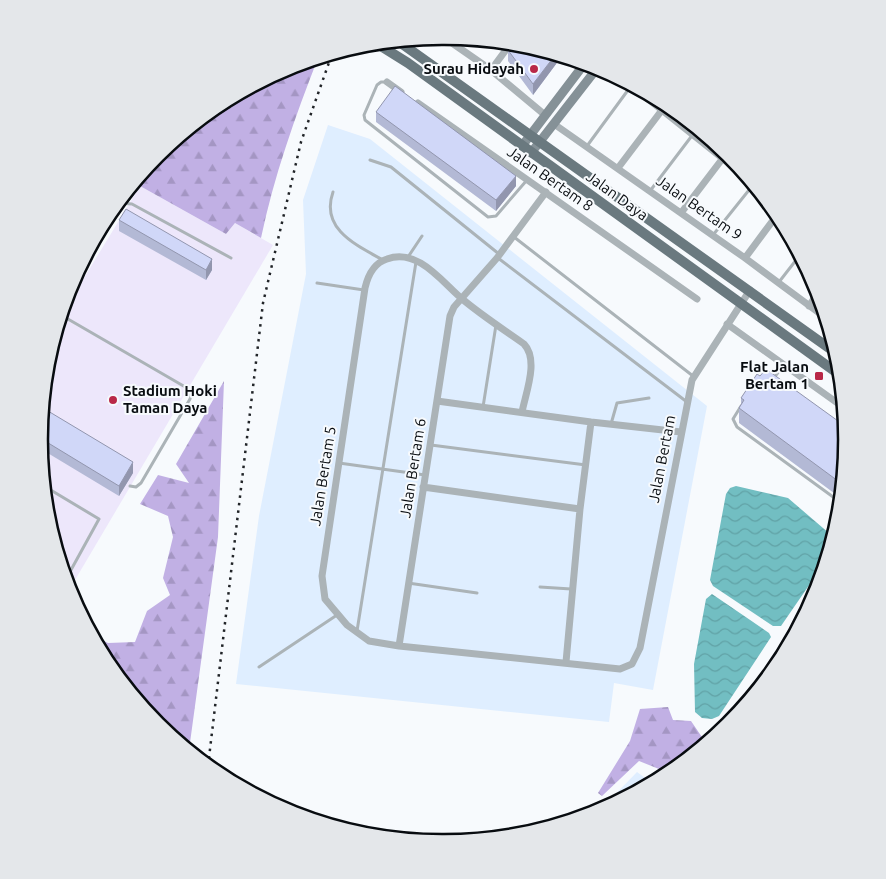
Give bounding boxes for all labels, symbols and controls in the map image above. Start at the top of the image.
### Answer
place label: Surau Hidayah [423,60,524,77]
marker: Surau Hidayah [528,63,540,75]
street label: Jalan Bertam 8 [504,143,596,214]
street label: Jalan Daya [583,168,651,224]
street label: Jalan Bertam 9 [653,172,745,243]
place label: Flat Jalan Bertam 1 [740,358,809,392]
marker: Flat Jalan Bertam 1 [813,370,825,382]
place label: Stadium Hoki Taman Daya [123,382,217,416]
marker: Stadium Hoki Taman Daya [107,394,119,406]
street label: Jalan Bertam [645,414,678,504]
street label: Jalan Bertam 6 [396,417,429,519]
street label: Jalan Bertam 5 [306,425,339,527]

